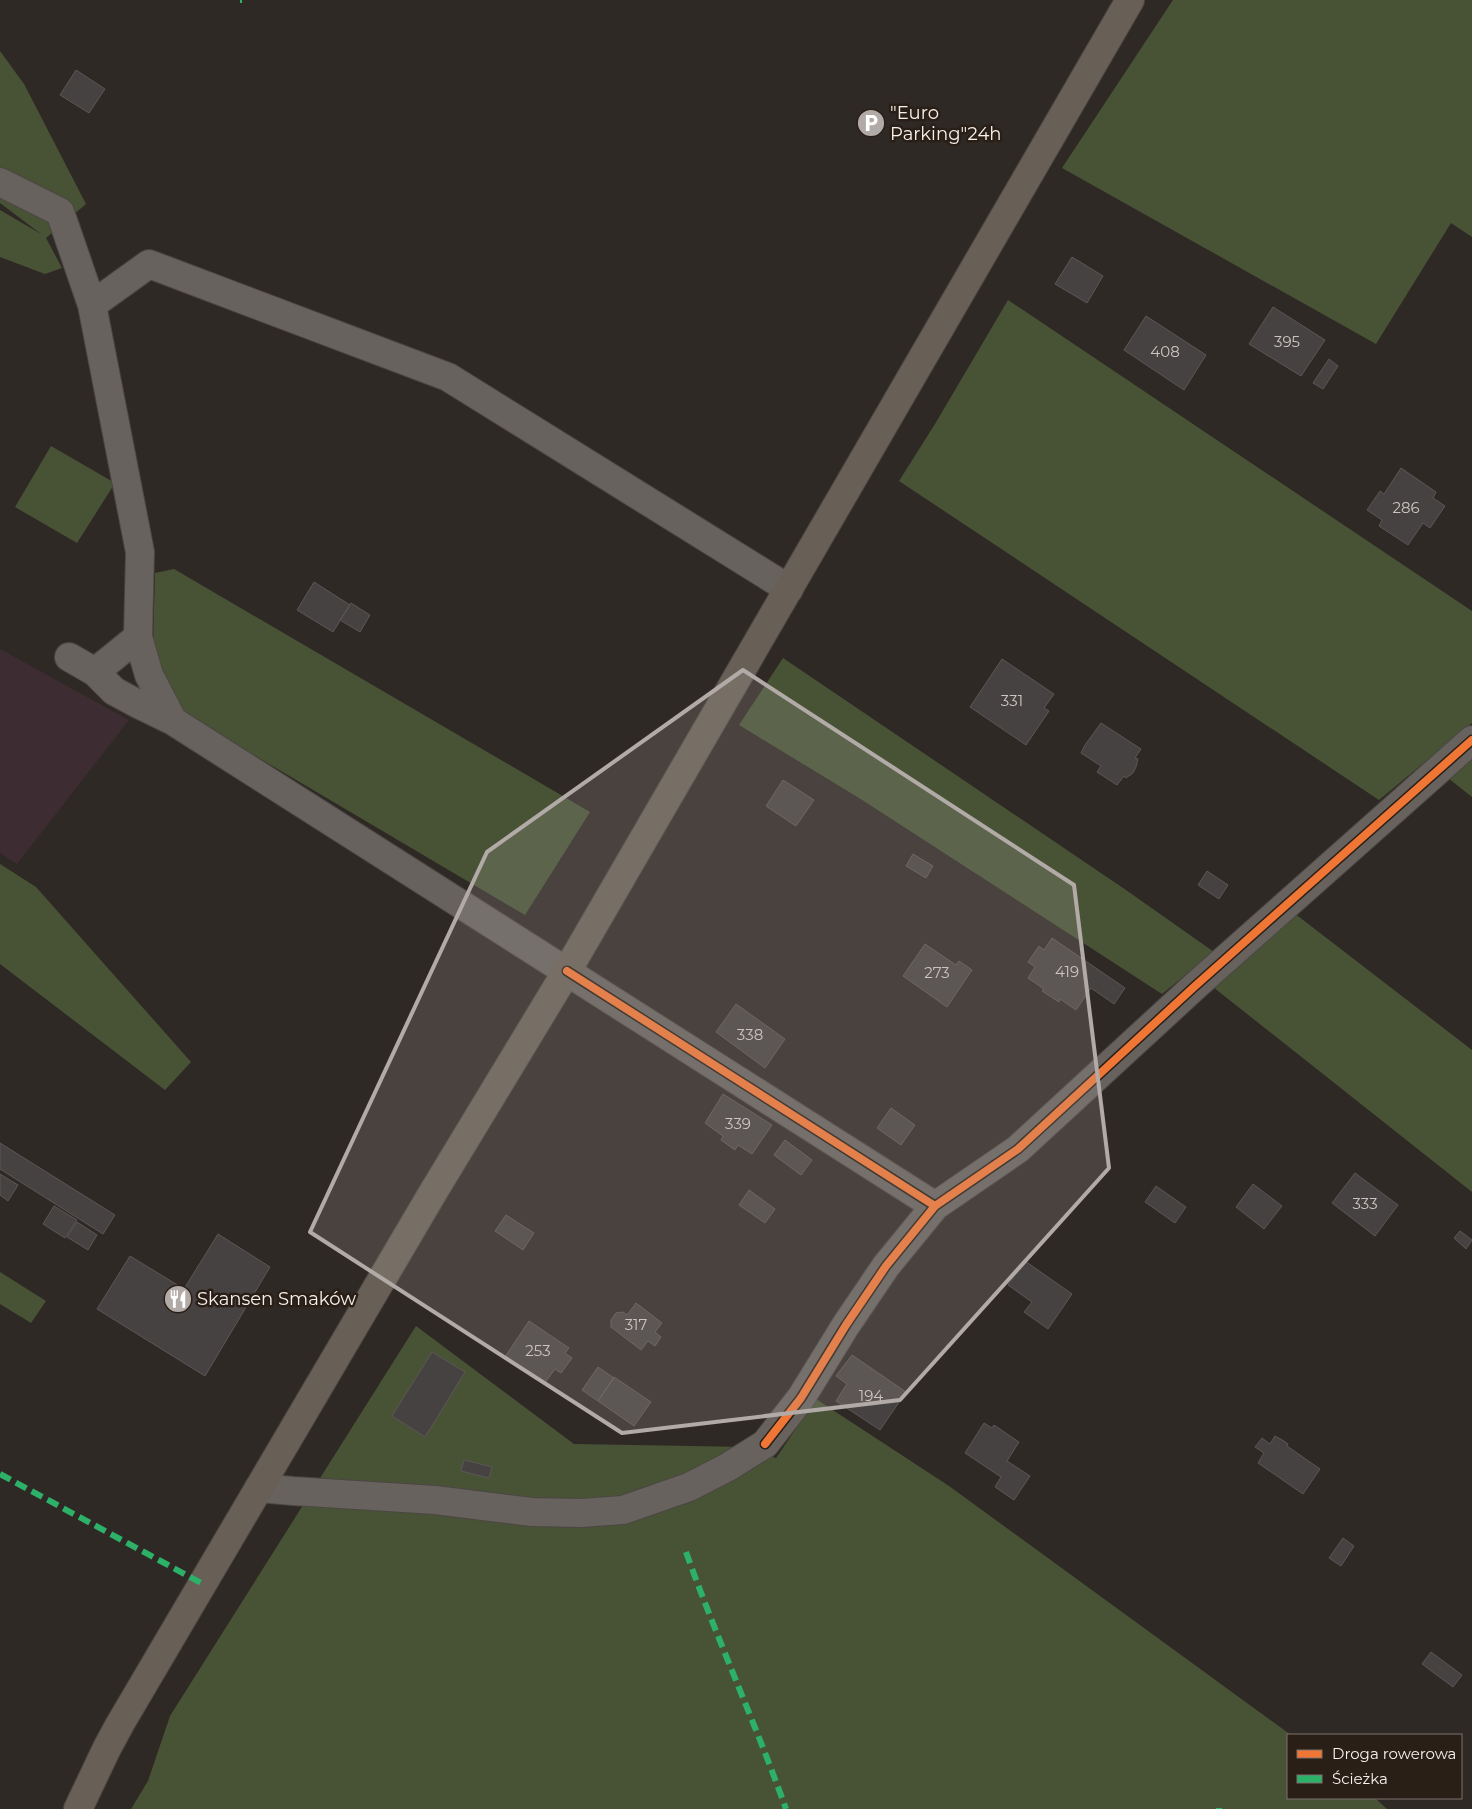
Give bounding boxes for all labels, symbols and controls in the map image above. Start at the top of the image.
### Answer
place label: "Euro Parking"24h [890,102,1002,145]
parking icon: "Euro Parking"24h [856,108,886,138]
house number: 395 [1274,332,1300,351]
house number: 408 [1150,342,1180,361]
house number: 286 [1392,498,1420,517]
house number: 331 [1001,691,1023,710]
house number: 419 [1055,962,1079,981]
house number: 273 [924,963,950,982]
house number: 338 [737,1025,763,1044]
house number: 339 [725,1114,751,1133]
house number: 333 [1352,1194,1378,1213]
restaurant icon: Skansen Smaków [163,1284,193,1314]
place label: Skansen Smaków [197,1288,356,1310]
house number: 317 [625,1315,648,1334]
house number: 253 [525,1341,551,1360]
house number: 194 [859,1386,883,1405]
legend [1287,1734,1462,1799]
text: Droga rowerowa [1332,1744,1456,1763]
text: Ścieżka [1332,1769,1388,1788]

